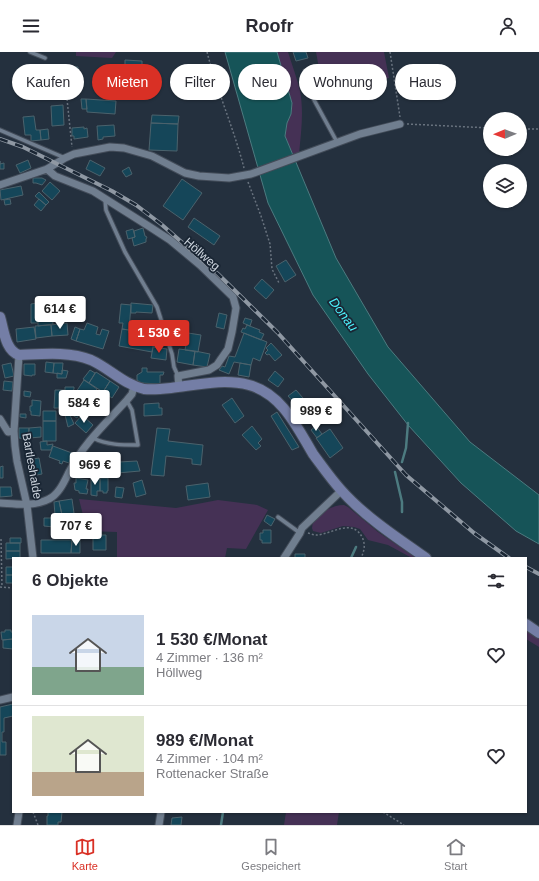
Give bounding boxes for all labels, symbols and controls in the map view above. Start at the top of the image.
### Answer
icon: menu [20,15,42,37]
icon: person [497,15,519,37]
text: Roofr [246,16,294,36]
chip: Kaufen [12,64,84,100]
chip: Mieten [92,64,162,100]
chip: Filter [170,64,230,100]
chip: Neu [238,64,291,100]
chip: Wohnung [299,64,387,100]
chip: Haus [395,64,456,100]
north arrow [483,112,527,156]
map controls [483,112,527,208]
button: layers [483,164,527,208]
street label: Höllweg [181,235,223,273]
water label: Donau [326,294,361,334]
pin: 614 € [32,296,88,330]
text: 614 € [44,301,76,316]
pin: 1 530 € [122,320,196,354]
text: 1 530 € [137,325,181,340]
pin: 584 € [56,390,112,424]
text: 584 € [68,395,100,410]
pin: 989 € [288,398,344,432]
text: 989 € [300,403,332,418]
street label: Bartleshalde [19,432,45,500]
pin: 969 € [67,452,123,486]
text: 969 € [79,457,111,472]
pin: 707 € [48,513,104,547]
text: 707 € [60,518,92,533]
icon: filters [485,570,507,592]
text: 6 Objekte [32,571,109,590]
text: 1 530 €/Monat [156,630,268,649]
icon: home [64,631,112,679]
icon: heart [485,644,507,666]
text: 4 Zimmer · 136 m² [156,650,263,665]
text: Höllweg [156,665,202,680]
text: 989 €/Monat [156,731,253,750]
icon: home [64,732,112,780]
icon: heart [485,745,507,767]
text: 4 Zimmer · 104 m² [156,751,263,766]
text: Rottenacker Straße [156,766,269,781]
tab: Karte [72,836,98,872]
tab: Gespeichert [241,836,301,872]
tab: Start [444,836,467,872]

